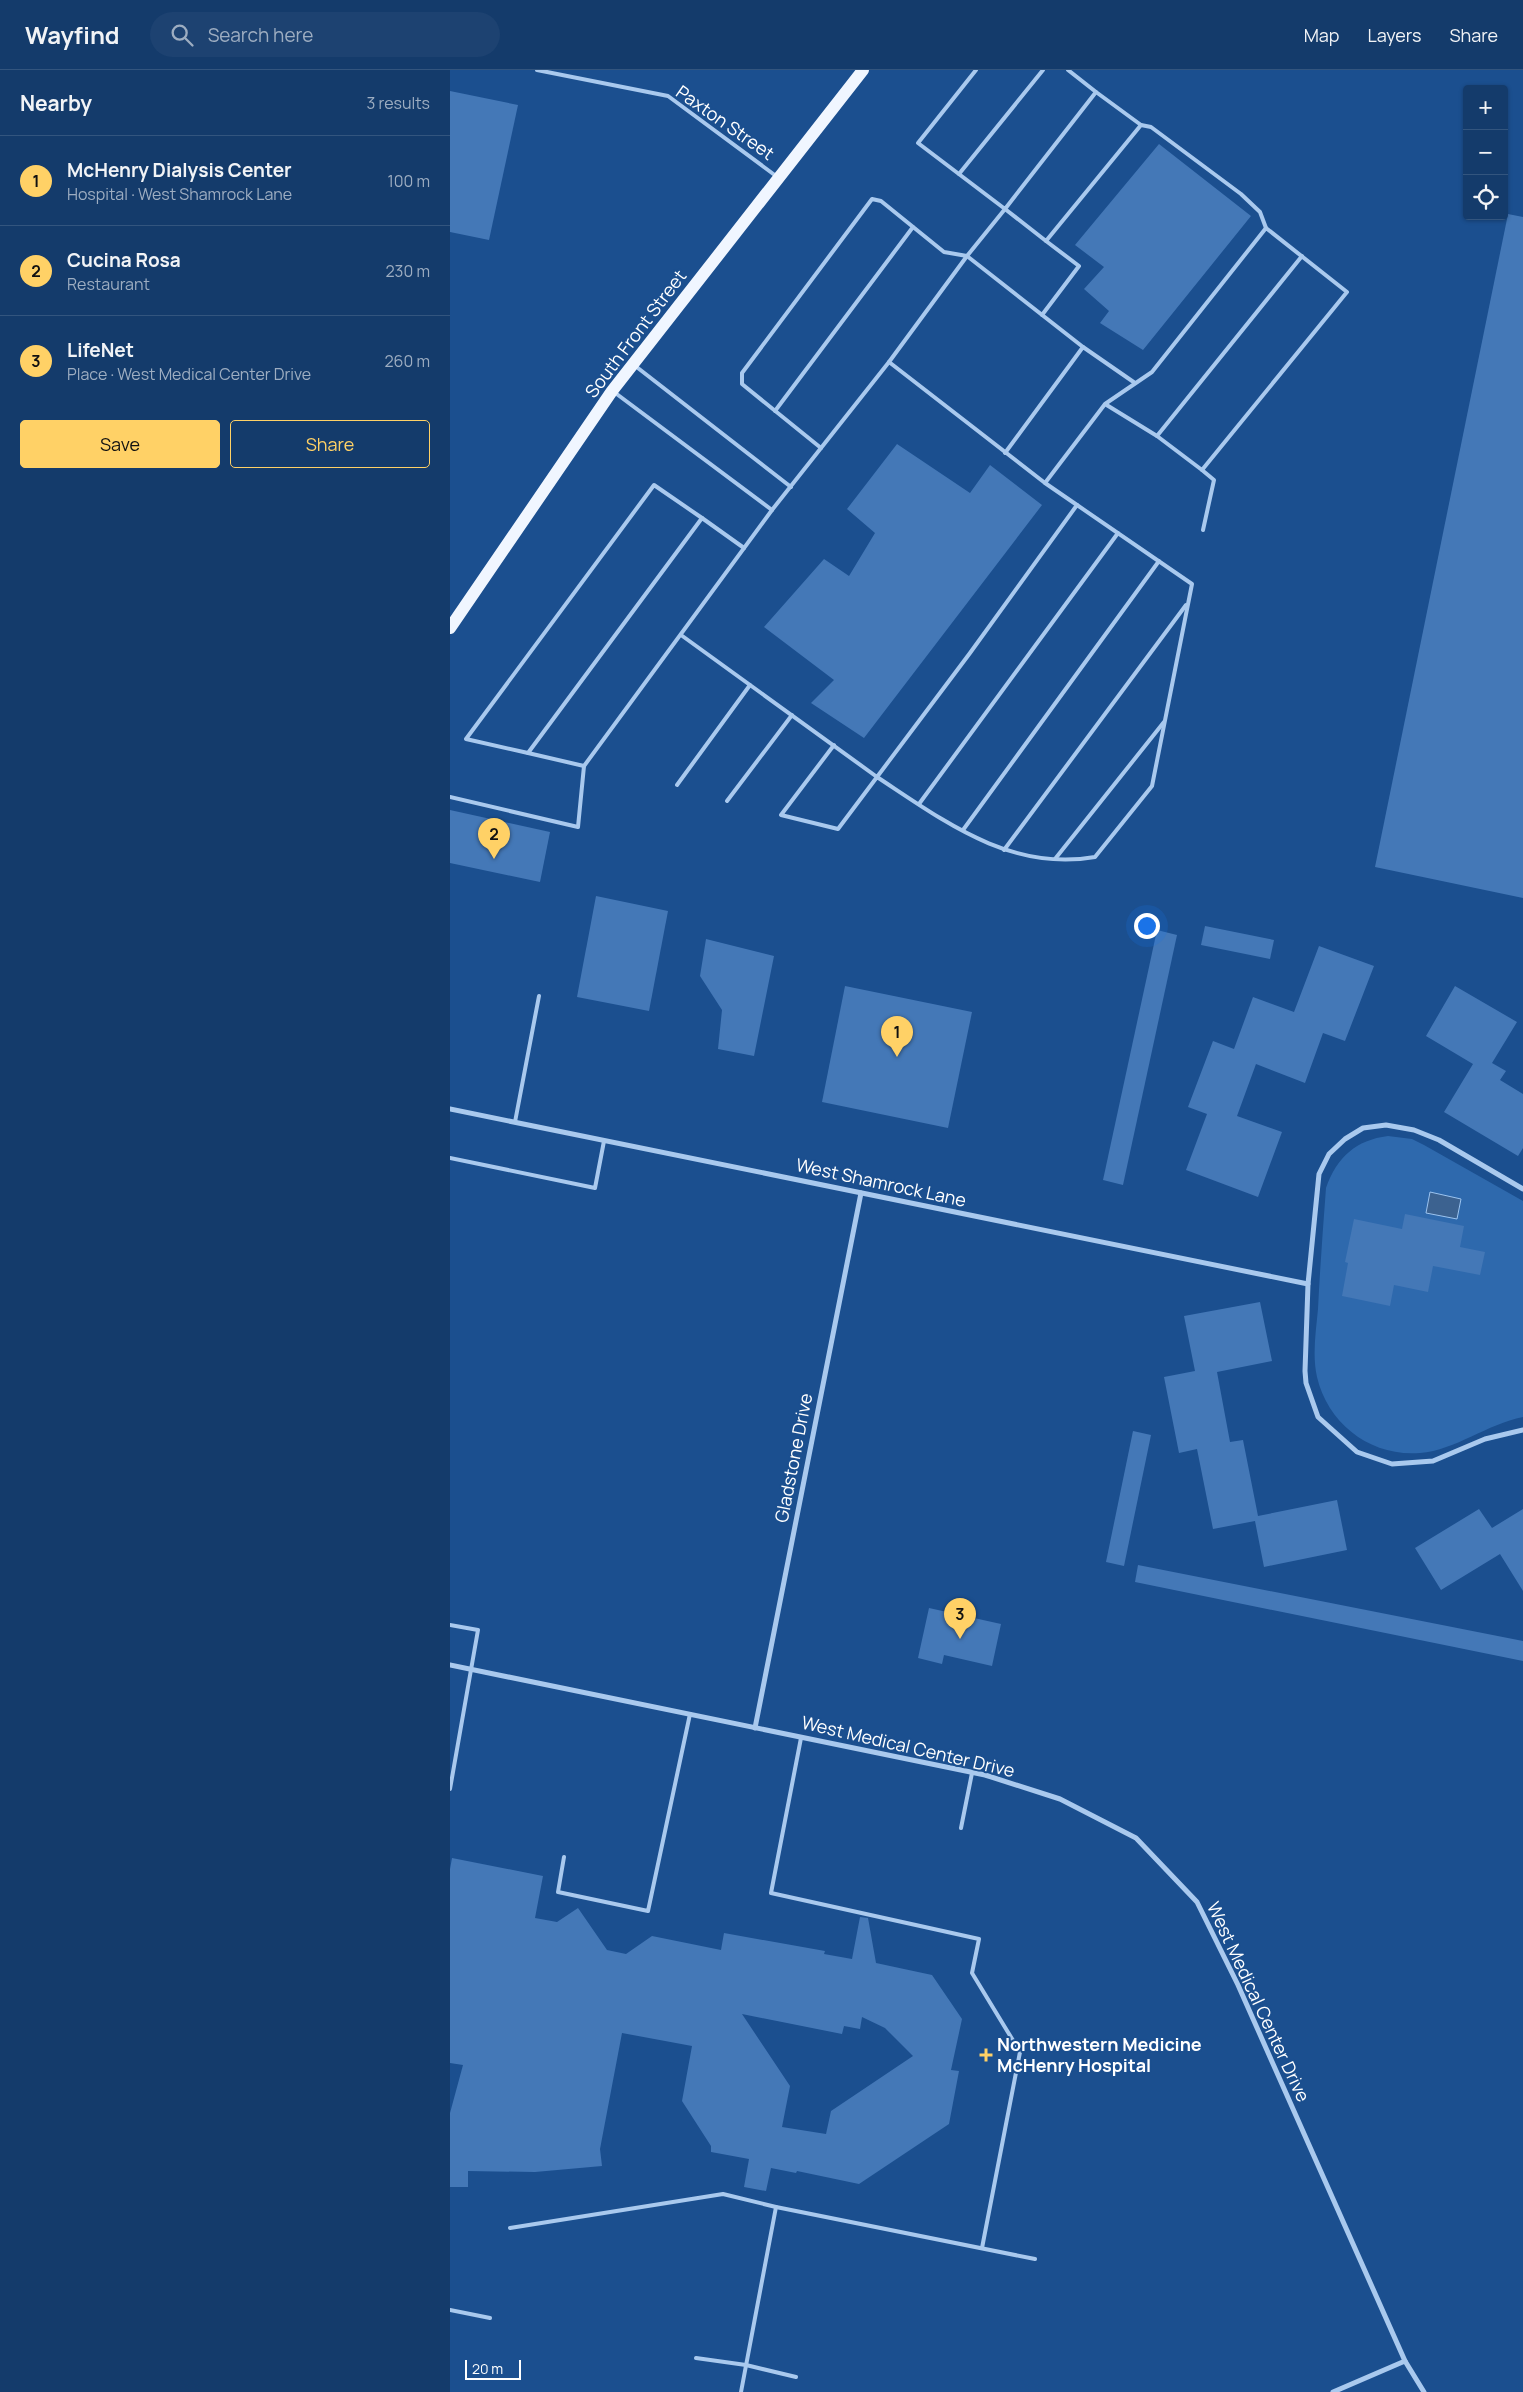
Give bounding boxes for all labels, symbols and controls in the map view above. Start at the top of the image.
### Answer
search box [150,12,500,57]
text: Wayfind [25,18,120,51]
icon: search [168,21,196,49]
text: Search here [208,22,313,48]
text: Map [1304,23,1339,47]
text: Layers [1367,23,1421,47]
text: Share [1449,23,1498,47]
street label: Paxton Street [672,79,779,165]
map controls [1463,85,1508,220]
button: + [1463,85,1508,130]
text: Nearby [20,89,92,117]
text: 3 results [367,92,430,114]
button: − [1463,130,1508,175]
text: McHenry Dialysis Center [67,157,292,183]
text: 1 [32,170,40,192]
text: 100 m [387,170,430,192]
button: locate [1463,175,1508,220]
text: Hospital · West Shamrock Lane [67,183,292,205]
text: Cucina Rosa [67,247,181,273]
text: 2 [31,260,41,282]
text: 230 m [386,260,430,282]
street label: South Front Street [579,265,691,402]
text: Restaurant [67,273,150,295]
text: LifeNet [67,337,134,363]
text: 3 [31,350,41,372]
text: 260 m [384,350,430,372]
text: Place · West Medical Center Drive [67,363,311,385]
button: Save [20,420,220,468]
button: Share [230,420,430,468]
pin: 2 [478,818,510,859]
your location [1134,913,1160,939]
pin: 1 [881,1016,913,1057]
street label: West Shamrock Lane [794,1152,969,1212]
street label: Gladstone Drive [769,1391,817,1525]
pin: 3 [944,1598,976,1639]
street label: West Medical Center Drive [799,1710,1017,1782]
street label: West Medical Center Drive [1202,1898,1316,2106]
place label: Northwestern Medicine McHenry Hospital [997,2032,1202,2077]
marker: Northwestern Medicine McHenry Hospital [979,2048,993,2062]
scale bar [465,2357,521,2380]
text: 20 m [472,2359,503,2378]

